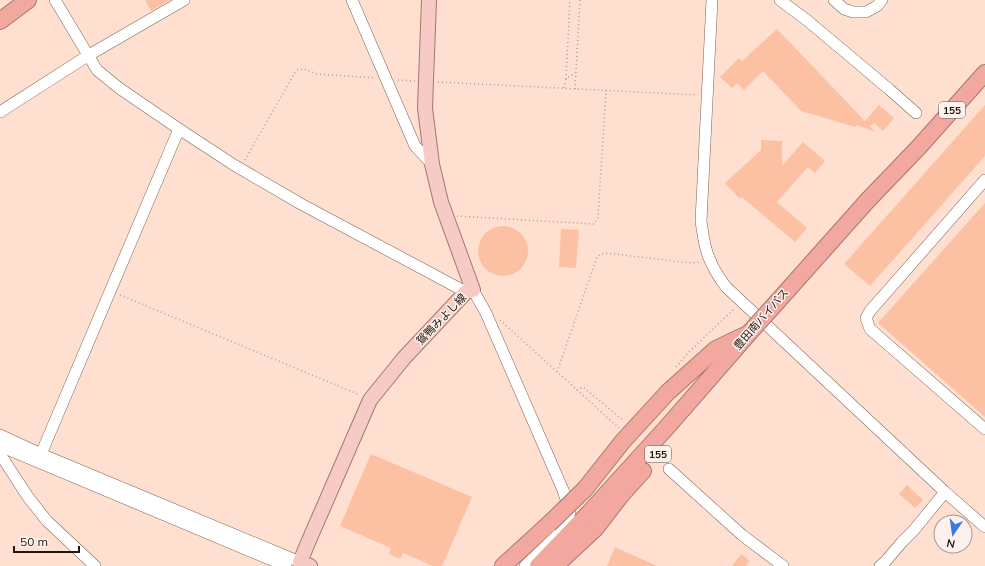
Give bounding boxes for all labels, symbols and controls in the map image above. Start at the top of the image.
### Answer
road number: 155 [939,102,965,118]
street label: 豊田南バイパス [731,285,791,353]
street label: 鴛鴨みよし線 [413,290,469,348]
road number: 155 [645,446,671,462]
north arrow [933,514,973,554]
scale bar [14,528,79,554]
text: 50 m [20,534,48,549]
text: N [945,536,956,551]

